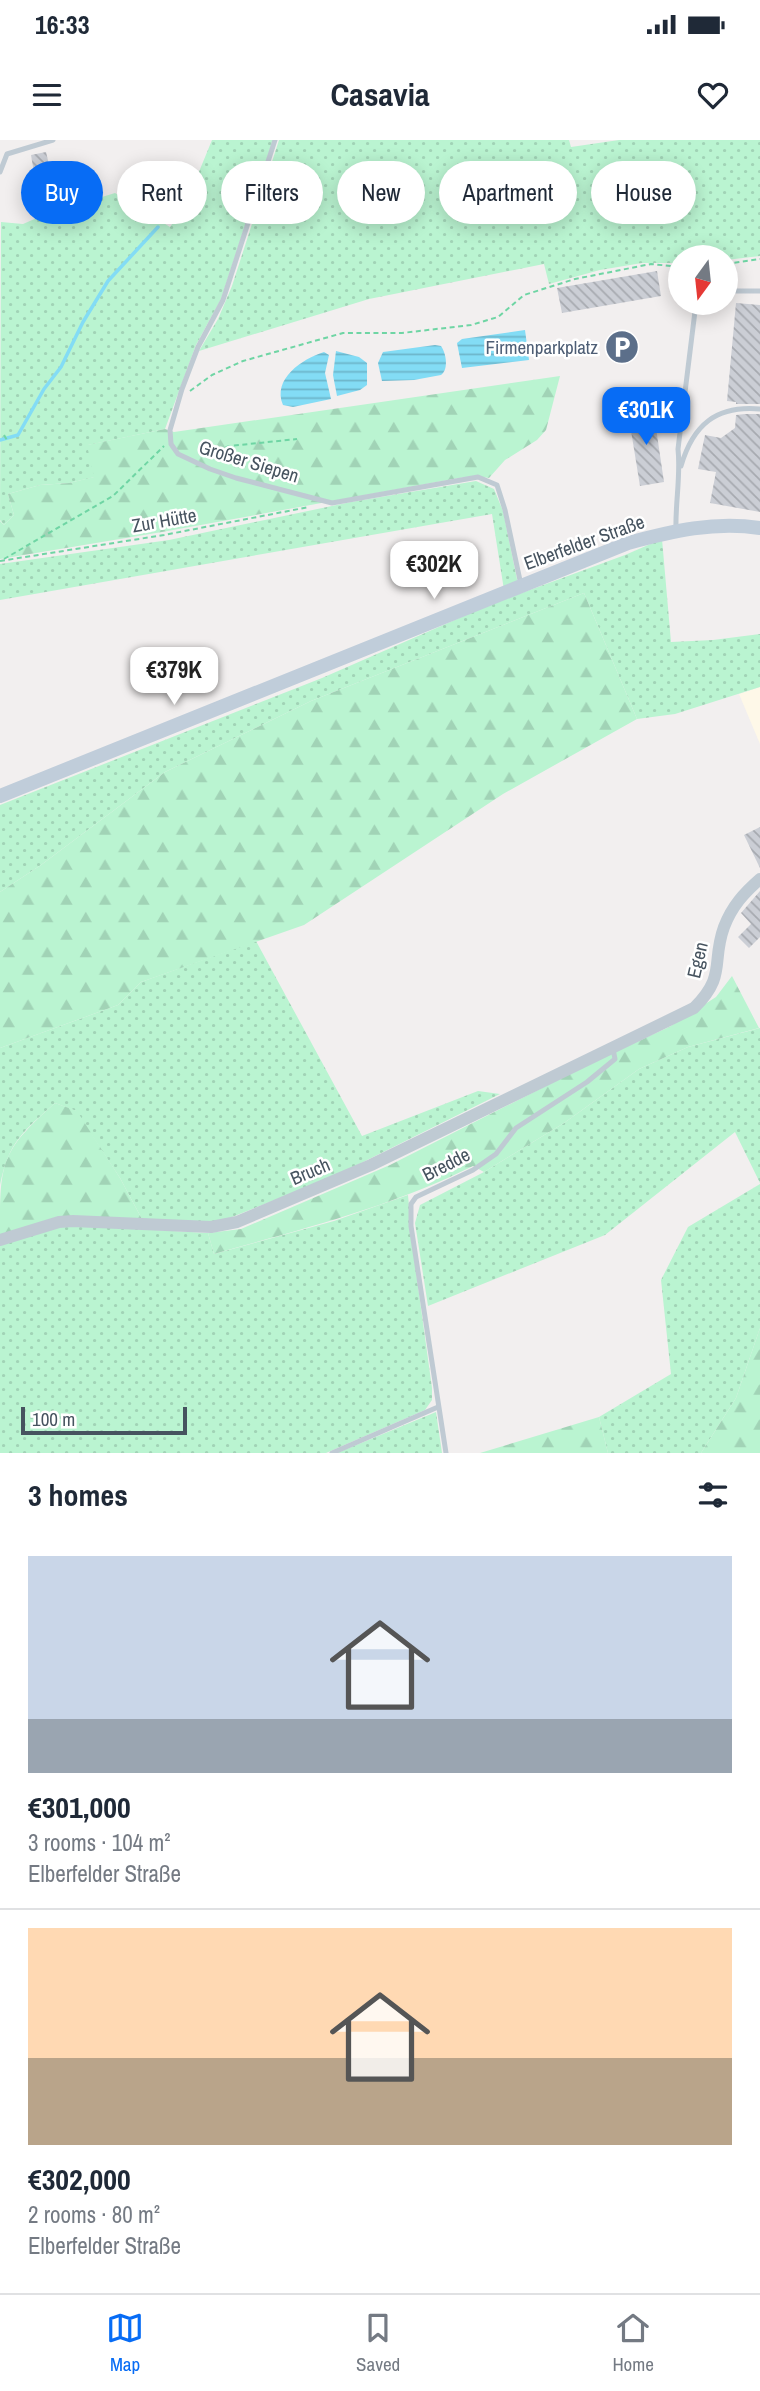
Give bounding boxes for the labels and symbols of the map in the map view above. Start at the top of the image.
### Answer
north arrow [668,245,738,315]
parking icon: Firmenparkplatz [603,328,641,366]
place label: Firmenparkplatz [485,334,598,360]
pin: €301K [597,387,695,447]
street label: Großer Siepen [196,434,302,488]
street label: Zur Hütte [130,502,198,538]
street label: Elberfelder Straße [520,508,648,576]
pin: €302K [385,542,483,601]
pin: €379K [125,648,223,707]
street label: Egen [680,939,714,981]
street label: Bredde [418,1141,474,1187]
street label: Bruch [286,1151,334,1191]
scale bar [21,1404,187,1436]

